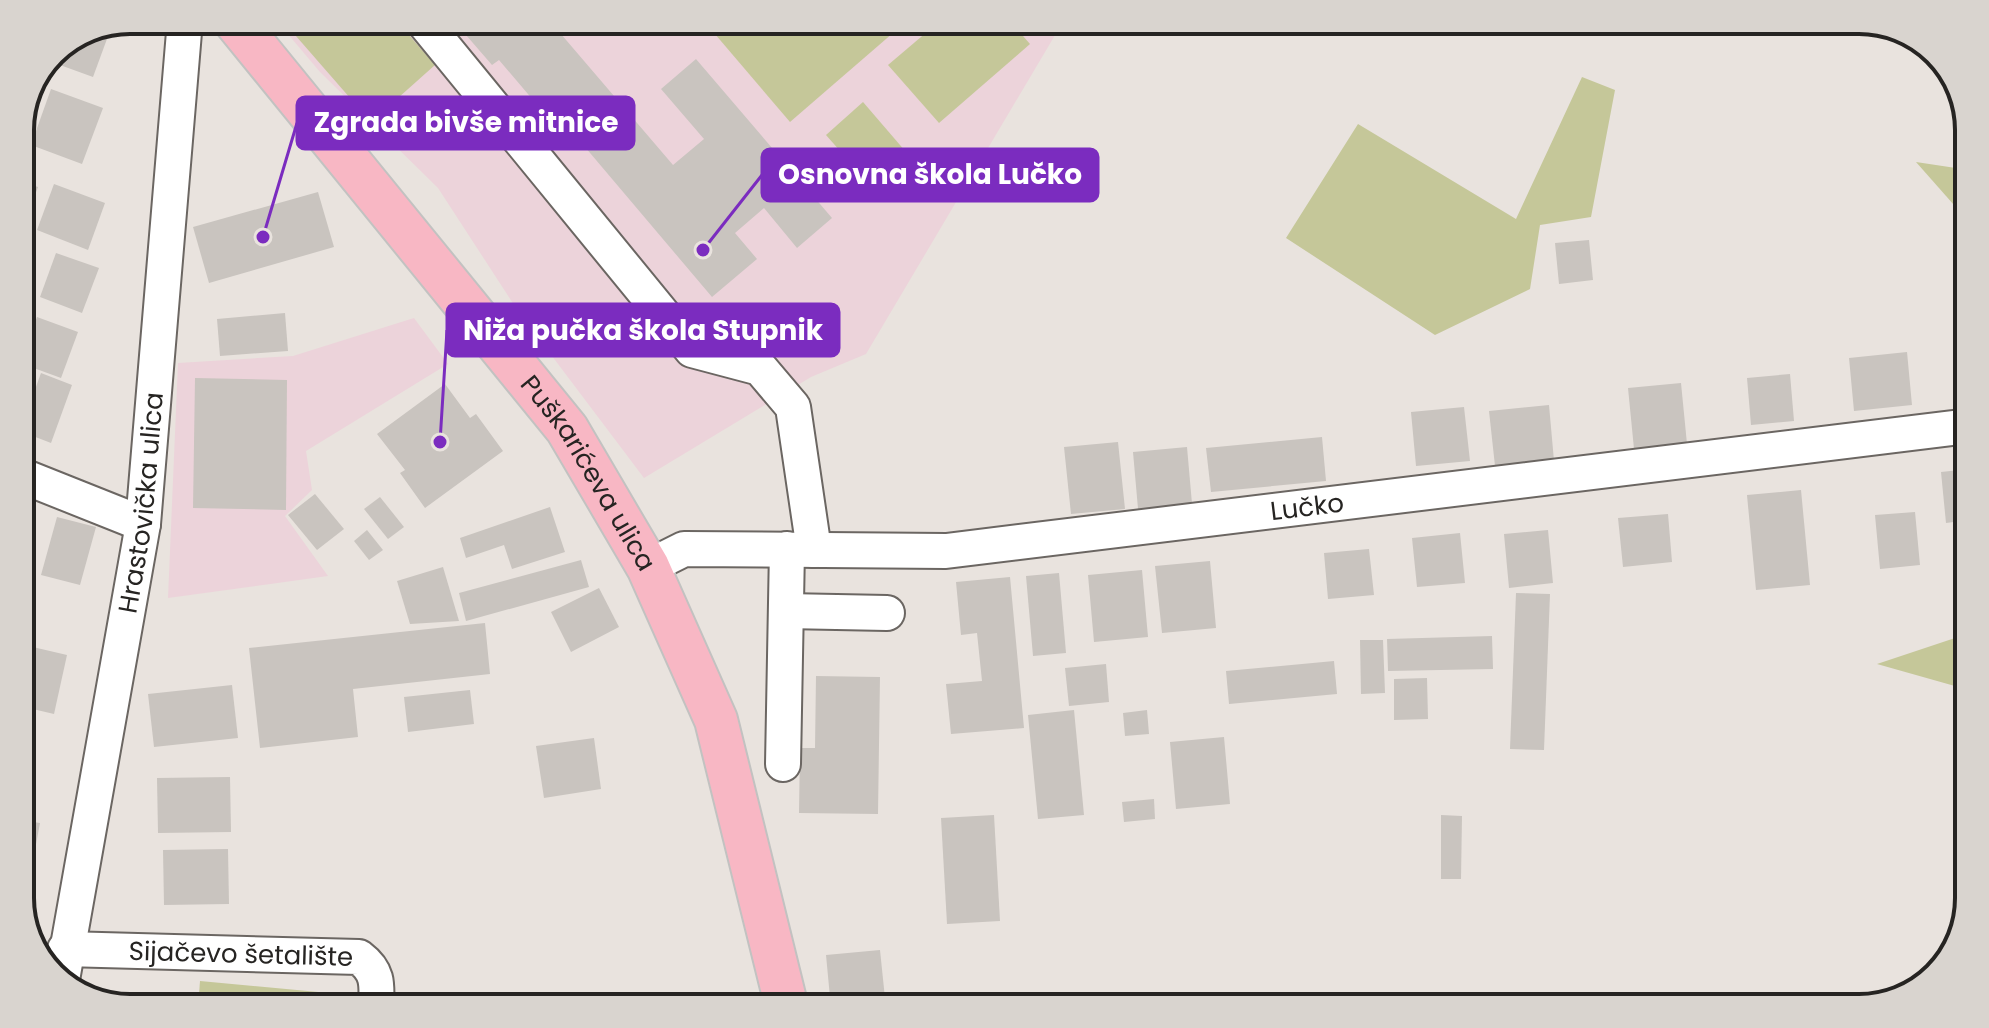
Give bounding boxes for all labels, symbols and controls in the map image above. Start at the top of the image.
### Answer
callout: Zgrada bivše mitnice [297,97,634,149]
text: Zgrada bivše mitnice [314,103,618,142]
callout: Osnovna škola Lučko [762,149,1098,201]
text: Osnovna škola Lučko [778,155,1082,194]
callout: Niža pučka škola Stupnik [447,304,839,356]
text: Niža pučka škola Stupnik [463,311,824,350]
street label: Puškarićeva ulica [512,368,664,578]
street label: Hrastovička ulica [109,391,172,616]
street label: Lučko [1268,485,1346,529]
street label: Sijačevo šetalište [128,933,354,975]

